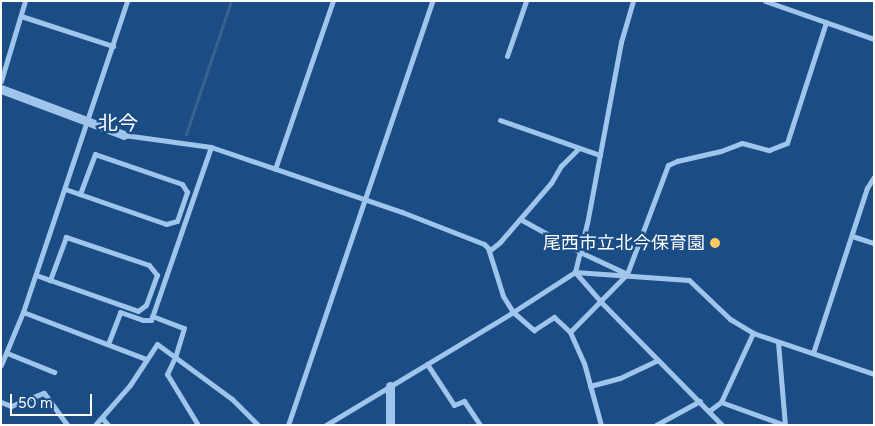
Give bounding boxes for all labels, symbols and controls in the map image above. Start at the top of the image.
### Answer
district label: 北今 [98,111,138,135]
place label: 尾西市立北今保育園 [543,232,705,254]
marker: 尾西市立北今保育園 [709,237,721,249]
scale bar [12,384,95,416]
text: 50 m [18,394,53,412]

